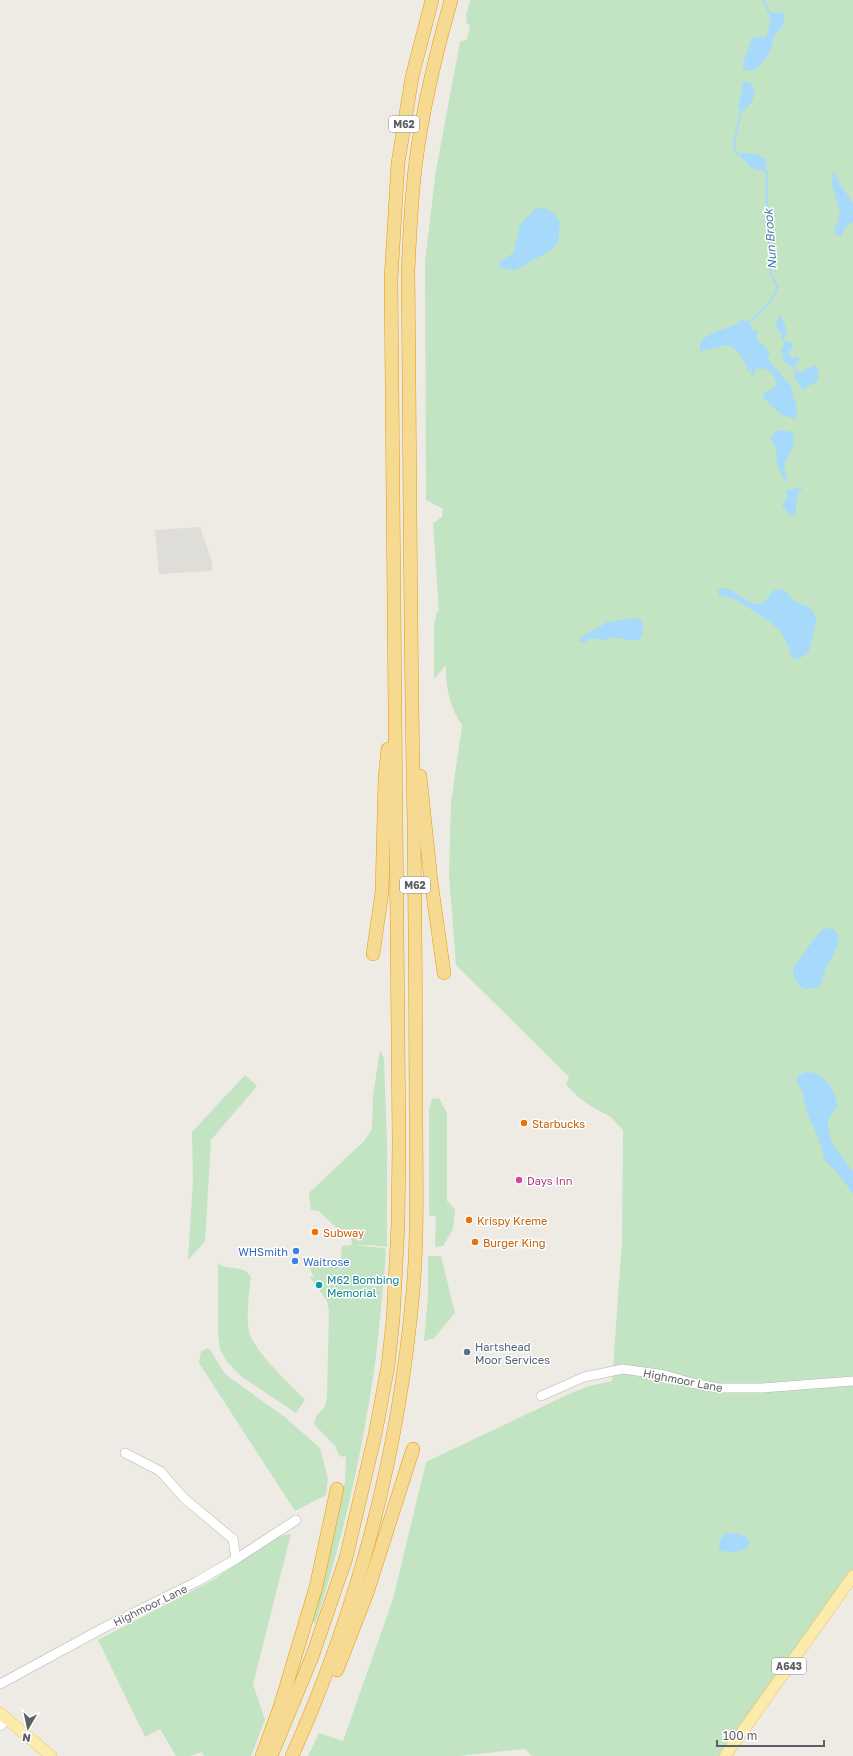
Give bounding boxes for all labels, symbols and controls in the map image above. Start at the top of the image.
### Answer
road number: M62 [389,116,419,132]
water label: Nun Brook [760,207,780,270]
road number: M62 [400,877,430,893]
place label: Starbucks [532,1117,585,1130]
marker: Starbucks [519,1118,529,1128]
place label: Days Inn [527,1174,572,1187]
marker: Days Inn [514,1175,524,1185]
place label: Krispy Kreme [477,1214,547,1227]
marker: Krispy Kreme [464,1215,474,1225]
place label: Subway [323,1226,364,1239]
marker: Subway [310,1227,320,1237]
place label: Burger King [483,1236,545,1249]
marker: Burger King [470,1237,480,1247]
place label: WHSmith [238,1245,288,1258]
marker: WHSmith [291,1246,301,1256]
place label: Waitrose [303,1255,350,1268]
marker: Waitrose [290,1256,300,1266]
place label: M62 Bombing Memorial [327,1273,399,1299]
marker: M62 Bombing Memorial [314,1280,324,1290]
place label: Hartshead Moor Services [475,1340,550,1366]
marker: Hartshead Moor Services [462,1347,472,1357]
street label: Highmoor Lane [642,1366,724,1394]
street label: Highmoor Lane [111,1581,189,1629]
road number: A643 [772,1658,806,1674]
north arrow [8,1708,48,1748]
scale bar [717,1722,824,1748]
text: 100 m [723,1728,757,1743]
text: N [21,1731,32,1745]

